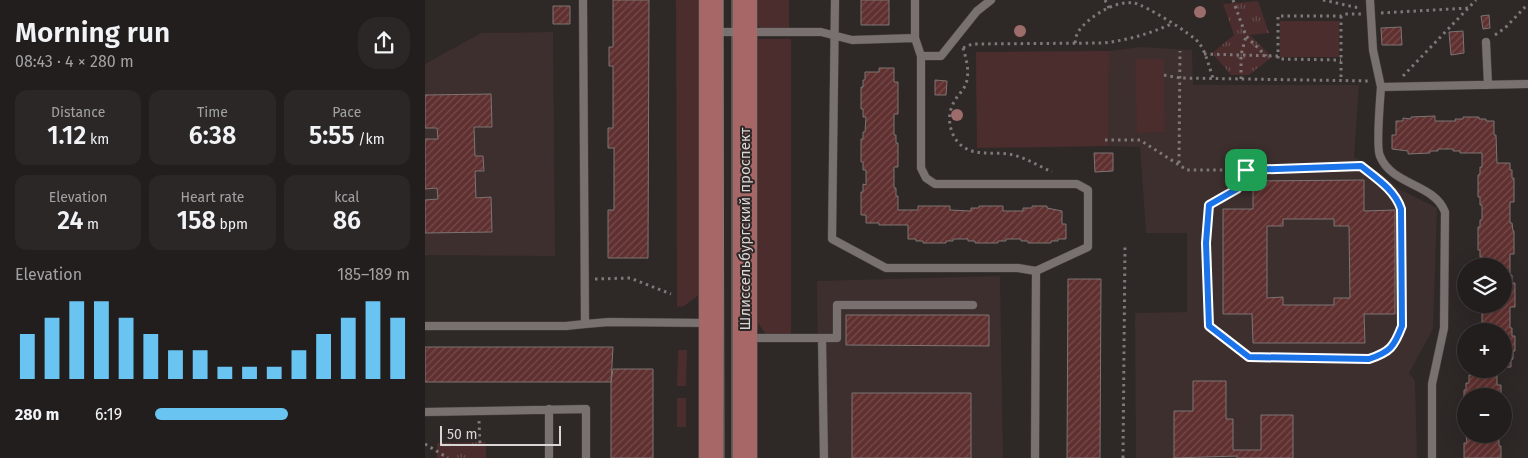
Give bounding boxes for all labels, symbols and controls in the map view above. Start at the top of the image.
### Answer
text: Morning run [15,16,170,49]
button: share [358,17,410,69]
text: 08:43 · 4 × 280 m [15,52,134,71]
text: Distance [51,104,105,121]
text: Time [197,104,228,121]
text: Pace [332,104,361,121]
text: 1.12 [47,121,86,151]
text: 6:38 [189,121,236,151]
text: 5:55 [309,121,355,151]
street label: Шлиссельбургский проспект [736,127,754,330]
text: km [86,131,109,148]
text: /km [355,131,385,148]
pin [1225,149,1267,191]
icon: arrive [1232,156,1260,184]
text: Elevation [49,189,108,206]
text: Heart rate [181,189,244,206]
text: kcal [334,189,359,206]
text: 24 [57,206,83,236]
text: 158 [177,206,216,236]
text: 86 [333,206,361,236]
text: m [83,216,99,233]
text: bpm [216,216,248,233]
map controls [1457,258,1512,443]
button: layers [1457,258,1512,313]
text: Elevation [15,265,82,284]
text: 185–189 m [337,265,410,284]
button: + [1457,323,1512,378]
button: − [1457,388,1512,443]
text: 280 m [15,405,59,424]
text: 6:19 [95,405,122,424]
scale bar [440,423,561,446]
text: 50 m [447,426,478,443]

